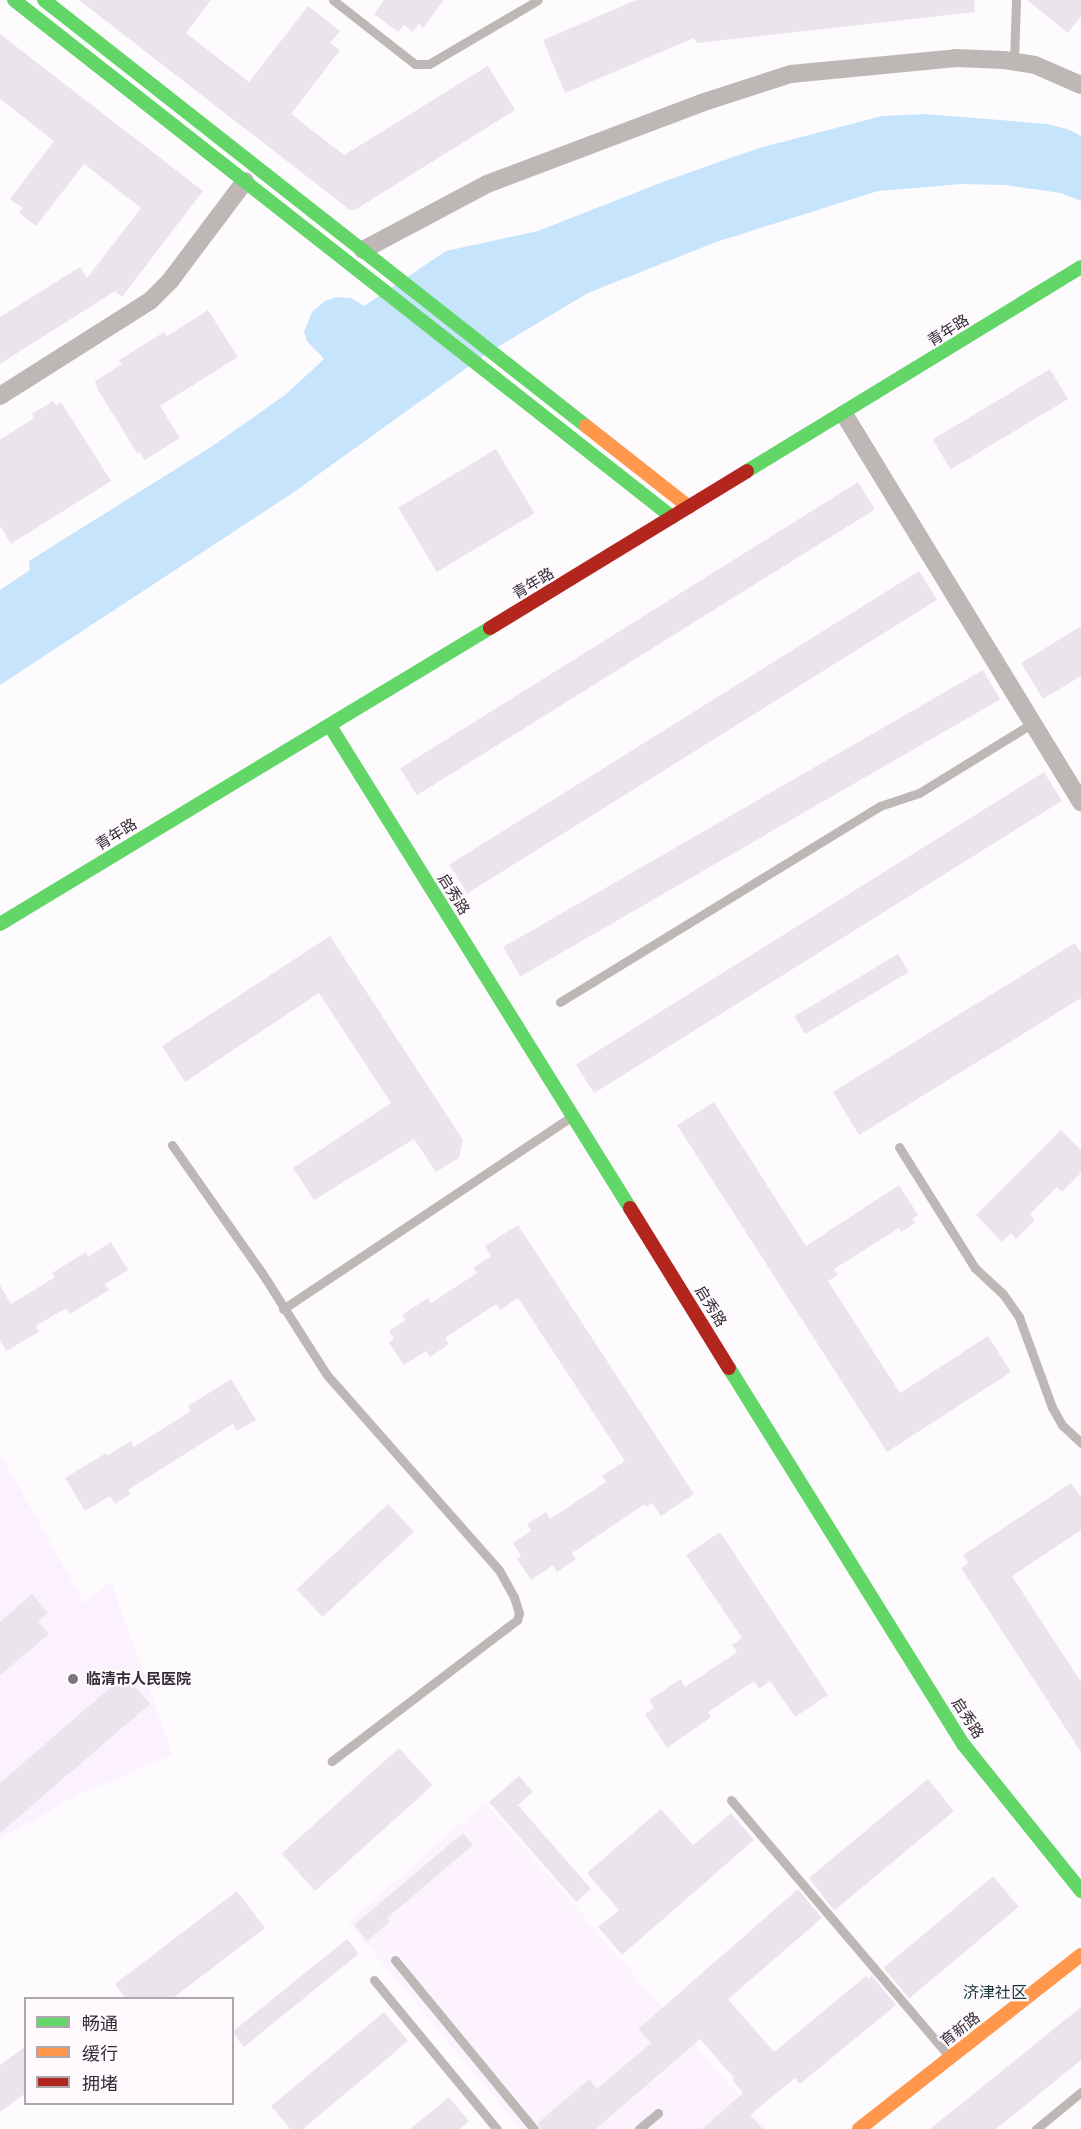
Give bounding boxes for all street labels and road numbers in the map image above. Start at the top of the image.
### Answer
street label: 青年路 [924,310,972,350]
street label: 青年路 [509,564,557,602]
street label: 青年路 [92,814,140,854]
street label: 启秀路 [434,870,474,918]
street label: 启秀路 [691,1282,731,1330]
street label: 启秀路 [948,1694,988,1742]
street label: 育新路 [937,2008,983,2050]

